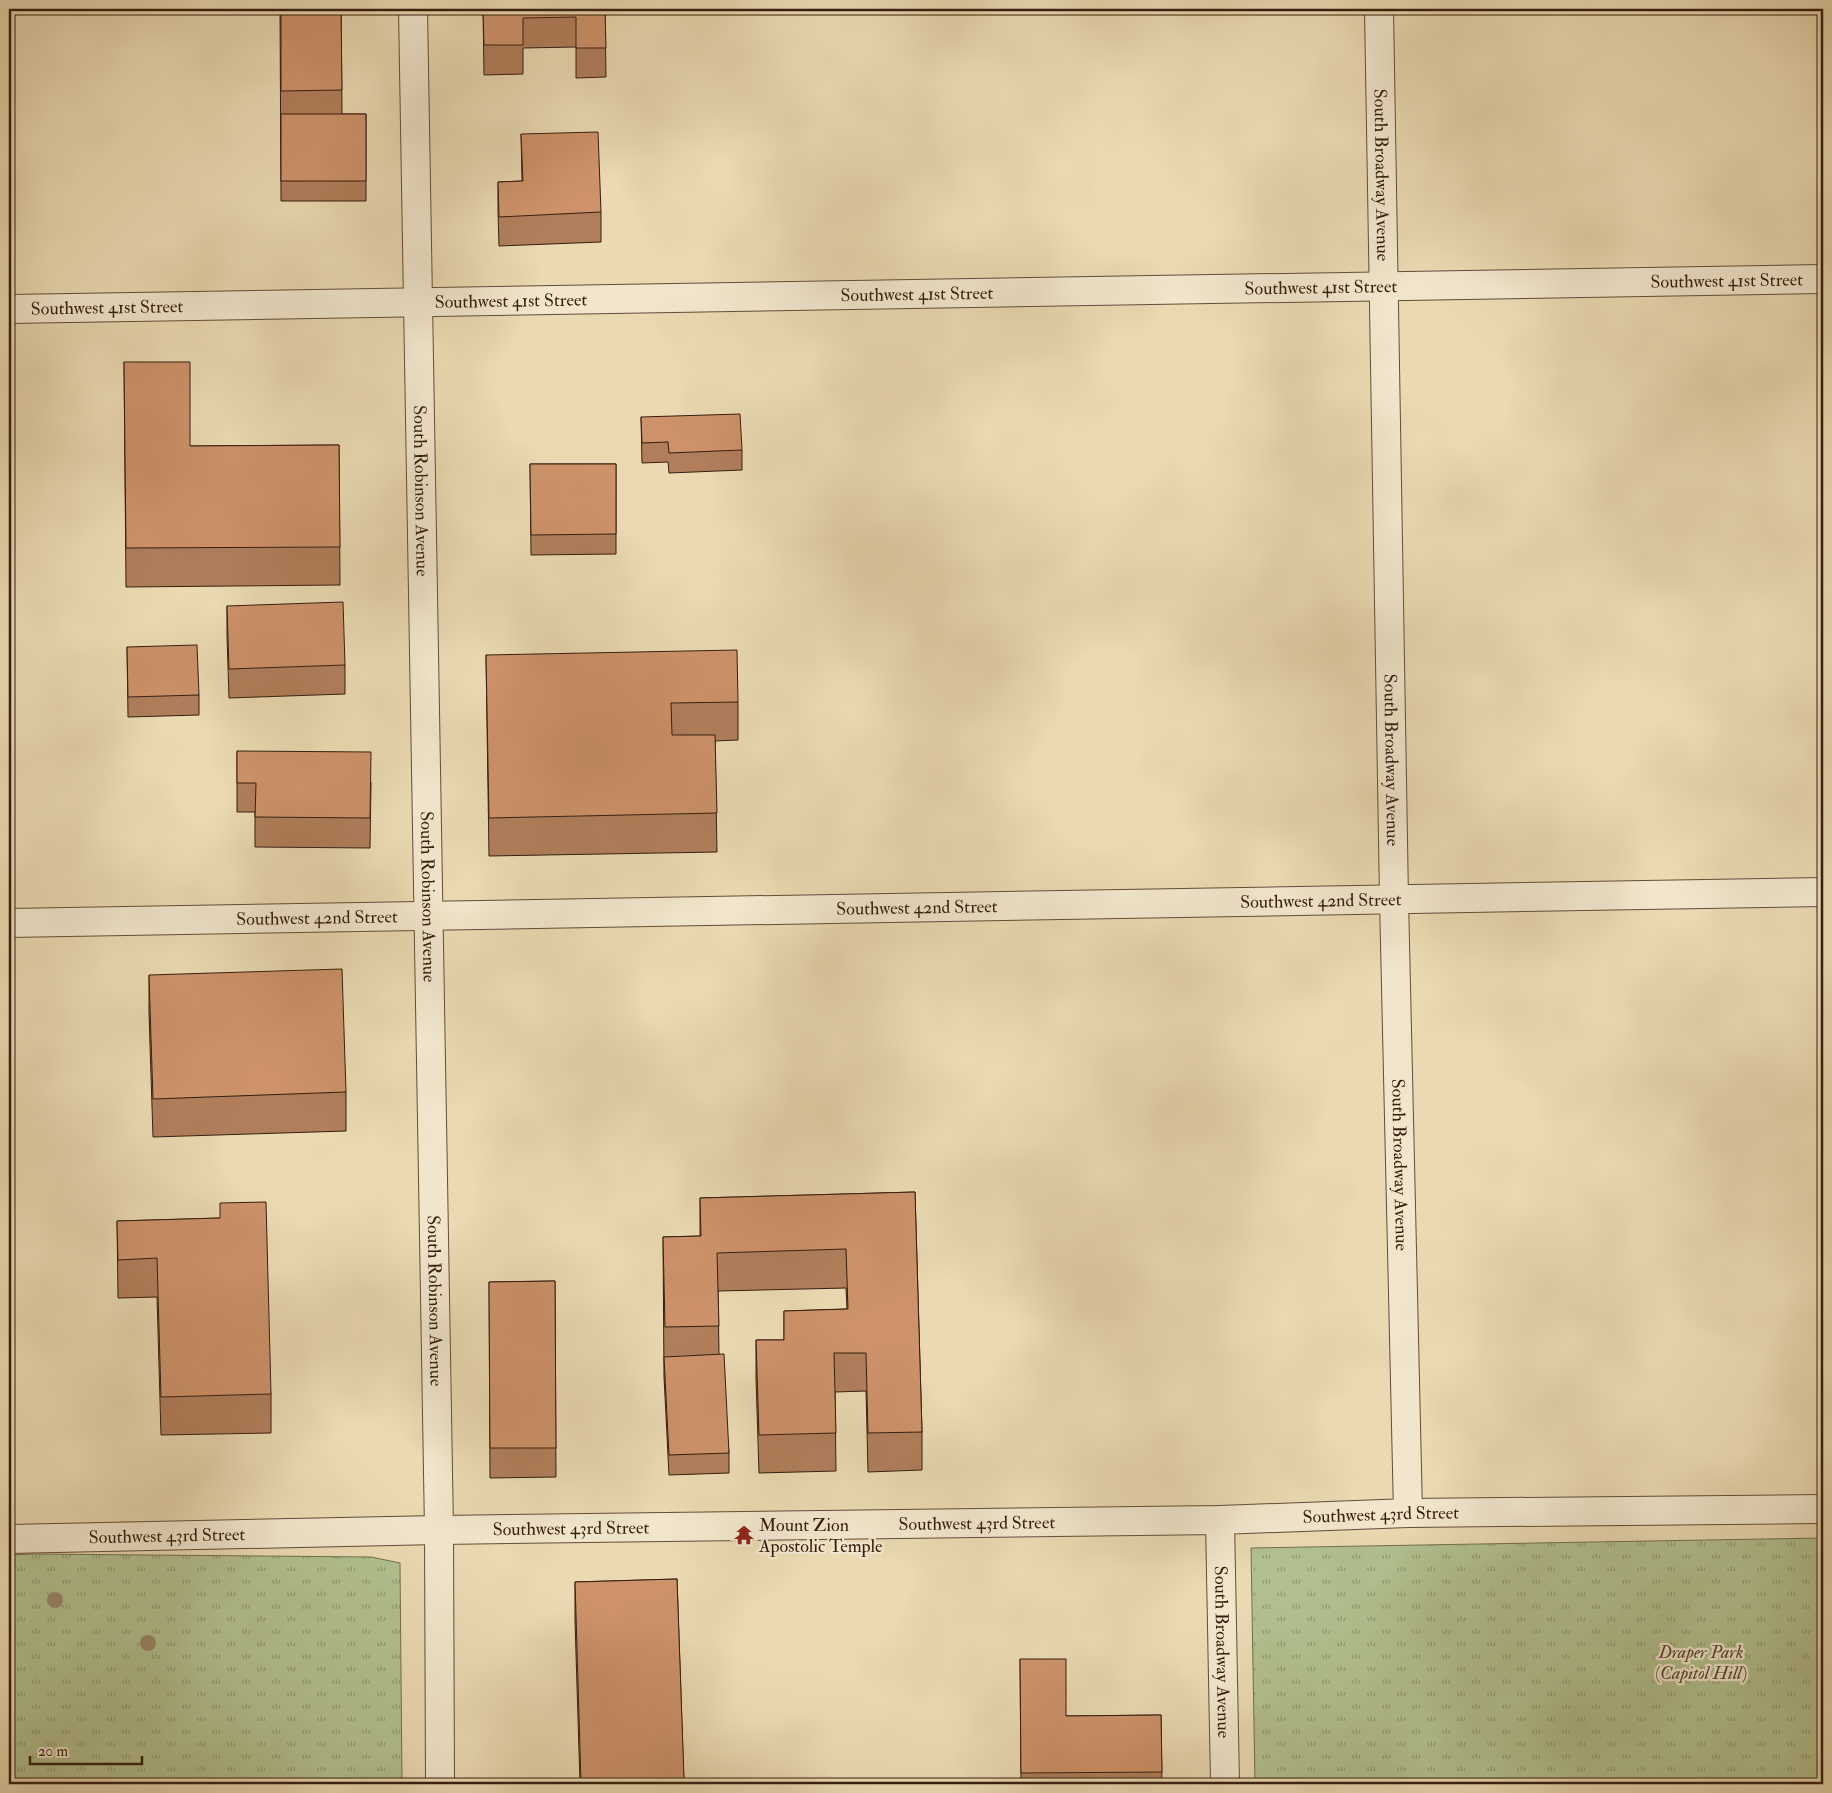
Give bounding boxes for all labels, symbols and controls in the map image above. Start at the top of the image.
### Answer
street label: South Broadway Avenue [1369,89,1395,262]
street label: Southwest 41st Street [1650,268,1803,293]
street label: Southwest 41st Street [1244,275,1398,300]
street label: Southwest 41st Street [840,281,994,307]
street label: Southwest 41st Street [434,288,588,313]
street label: Southwest 41st Street [30,295,184,320]
street label: South Robinson Avenue [408,405,434,577]
street label: South Broadway Avenue [1379,673,1405,847]
street label: South Robinson Avenue [415,811,441,983]
street label: Southwest 42nd Street [1240,888,1402,913]
street label: Southwest 42nd Street [836,895,998,920]
street label: Southwest 42nd Street [236,905,398,931]
street label: South Broadway Avenue [1387,1078,1414,1252]
street label: South Robinson Avenue [422,1215,448,1387]
street label: Southwest 43rd Street [1302,1501,1459,1528]
street label: Southwest 43rd Street [898,1511,1055,1536]
place label: Mount Zion Apostolic Temple [758,1514,883,1558]
street label: Southwest 43rd Street [492,1516,650,1541]
street label: Southwest 43rd Street [88,1523,246,1549]
temple icon: Mount Zion Apostolic Temple [733,1524,755,1546]
street label: South Broadway Avenue [1209,1566,1236,1739]
park label: Draper Park (Capitol Hill) [1655,1641,1747,1685]
scale bar [30,1733,142,1765]
text: 20 m [38,1742,68,1761]

